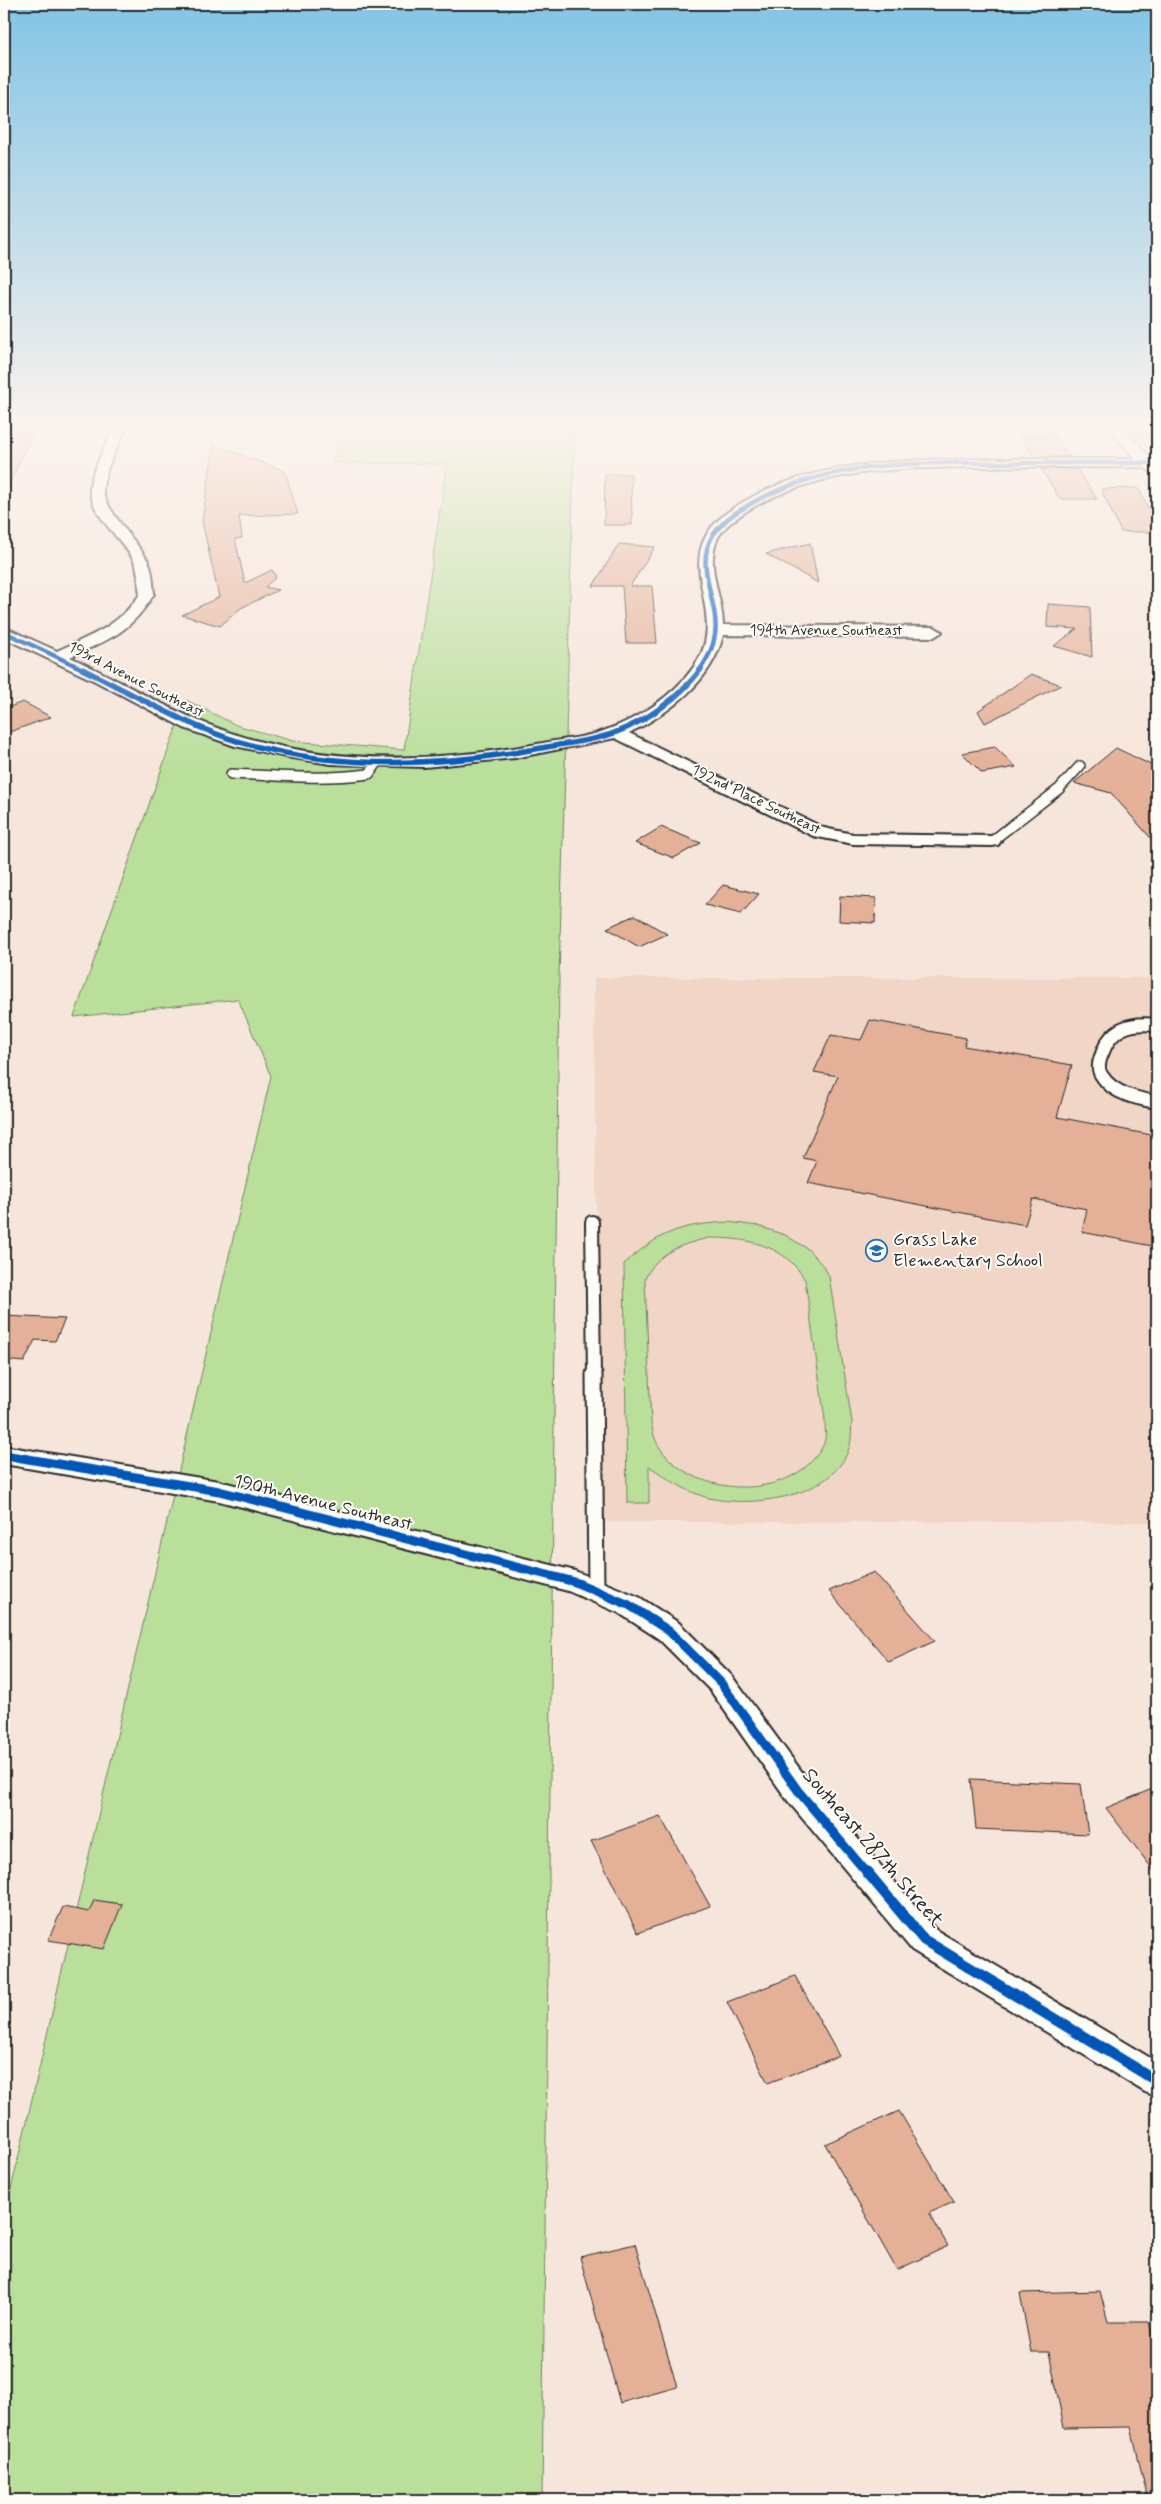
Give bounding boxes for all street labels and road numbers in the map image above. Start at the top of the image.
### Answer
street label: 194th Avenue Southeast [750,621,903,641]
street label: 193rd Avenue Southeast [65,637,208,723]
street label: 192nd Place Southeast [688,760,824,840]
street label: 190th Avenue Southeast [231,1469,415,1537]
street label: Southeast 287th Street [796,1762,951,1934]

